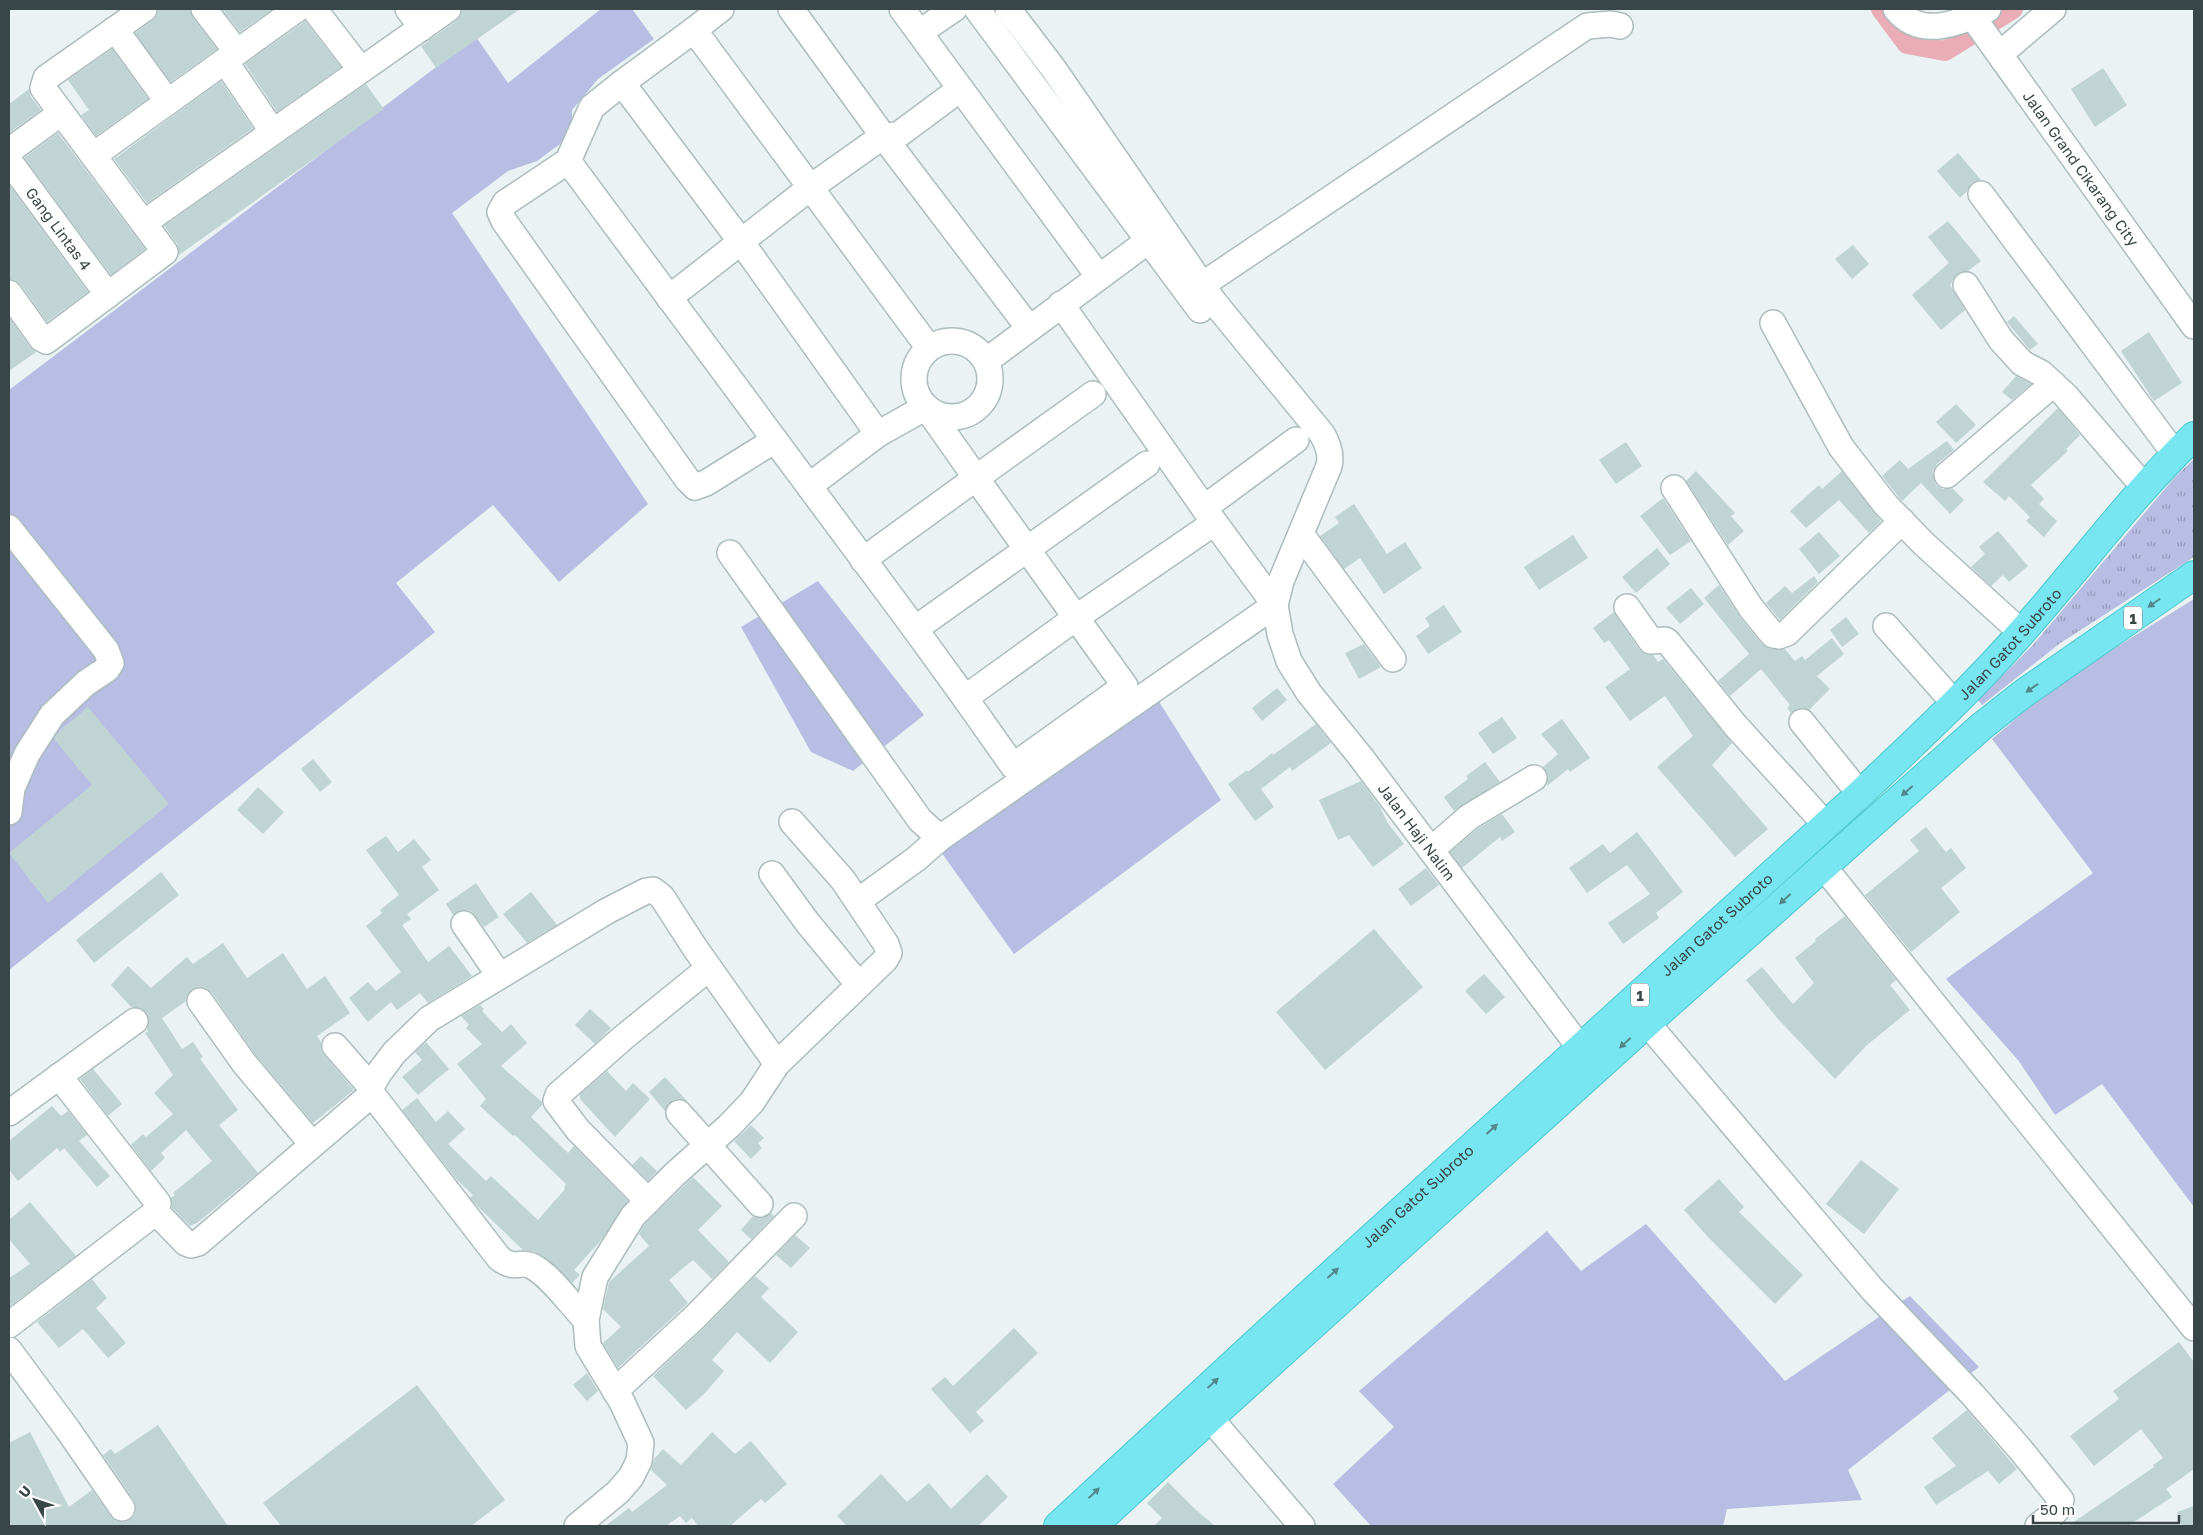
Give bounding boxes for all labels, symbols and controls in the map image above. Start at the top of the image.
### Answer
street label: Jalan Grand Cikarang City [2019,87,2143,250]
street label: Gang Lintas 4 [22,184,95,273]
street label: Jalan Gatot Subroto [1954,584,2065,703]
one-way arrow [2147,598,2161,608]
road number: 1 [2124,606,2142,630]
one-way arrow [2025,683,2038,693]
street label: Jalan Haji Nalim [1375,780,1459,884]
one-way arrow [1901,785,1913,797]
street label: Jalan Gatot Subroto [1657,869,1776,980]
one-way arrow [1780,893,1792,905]
road number: 1 [1631,984,1649,1006]
one-way arrow [1620,1037,1632,1049]
one-way arrow [1486,1123,1498,1135]
street label: Jalan Gatot Subroto [1358,1141,1477,1251]
one-way arrow [1326,1267,1338,1279]
one-way arrow [1206,1377,1218,1389]
north arrow [10,1475,60,1525]
text: U [15,1482,34,1501]
one-way arrow [1087,1487,1099,1499]
scale bar [2033,1492,2179,1524]
text: 50 m [2040,1500,2075,1518]

